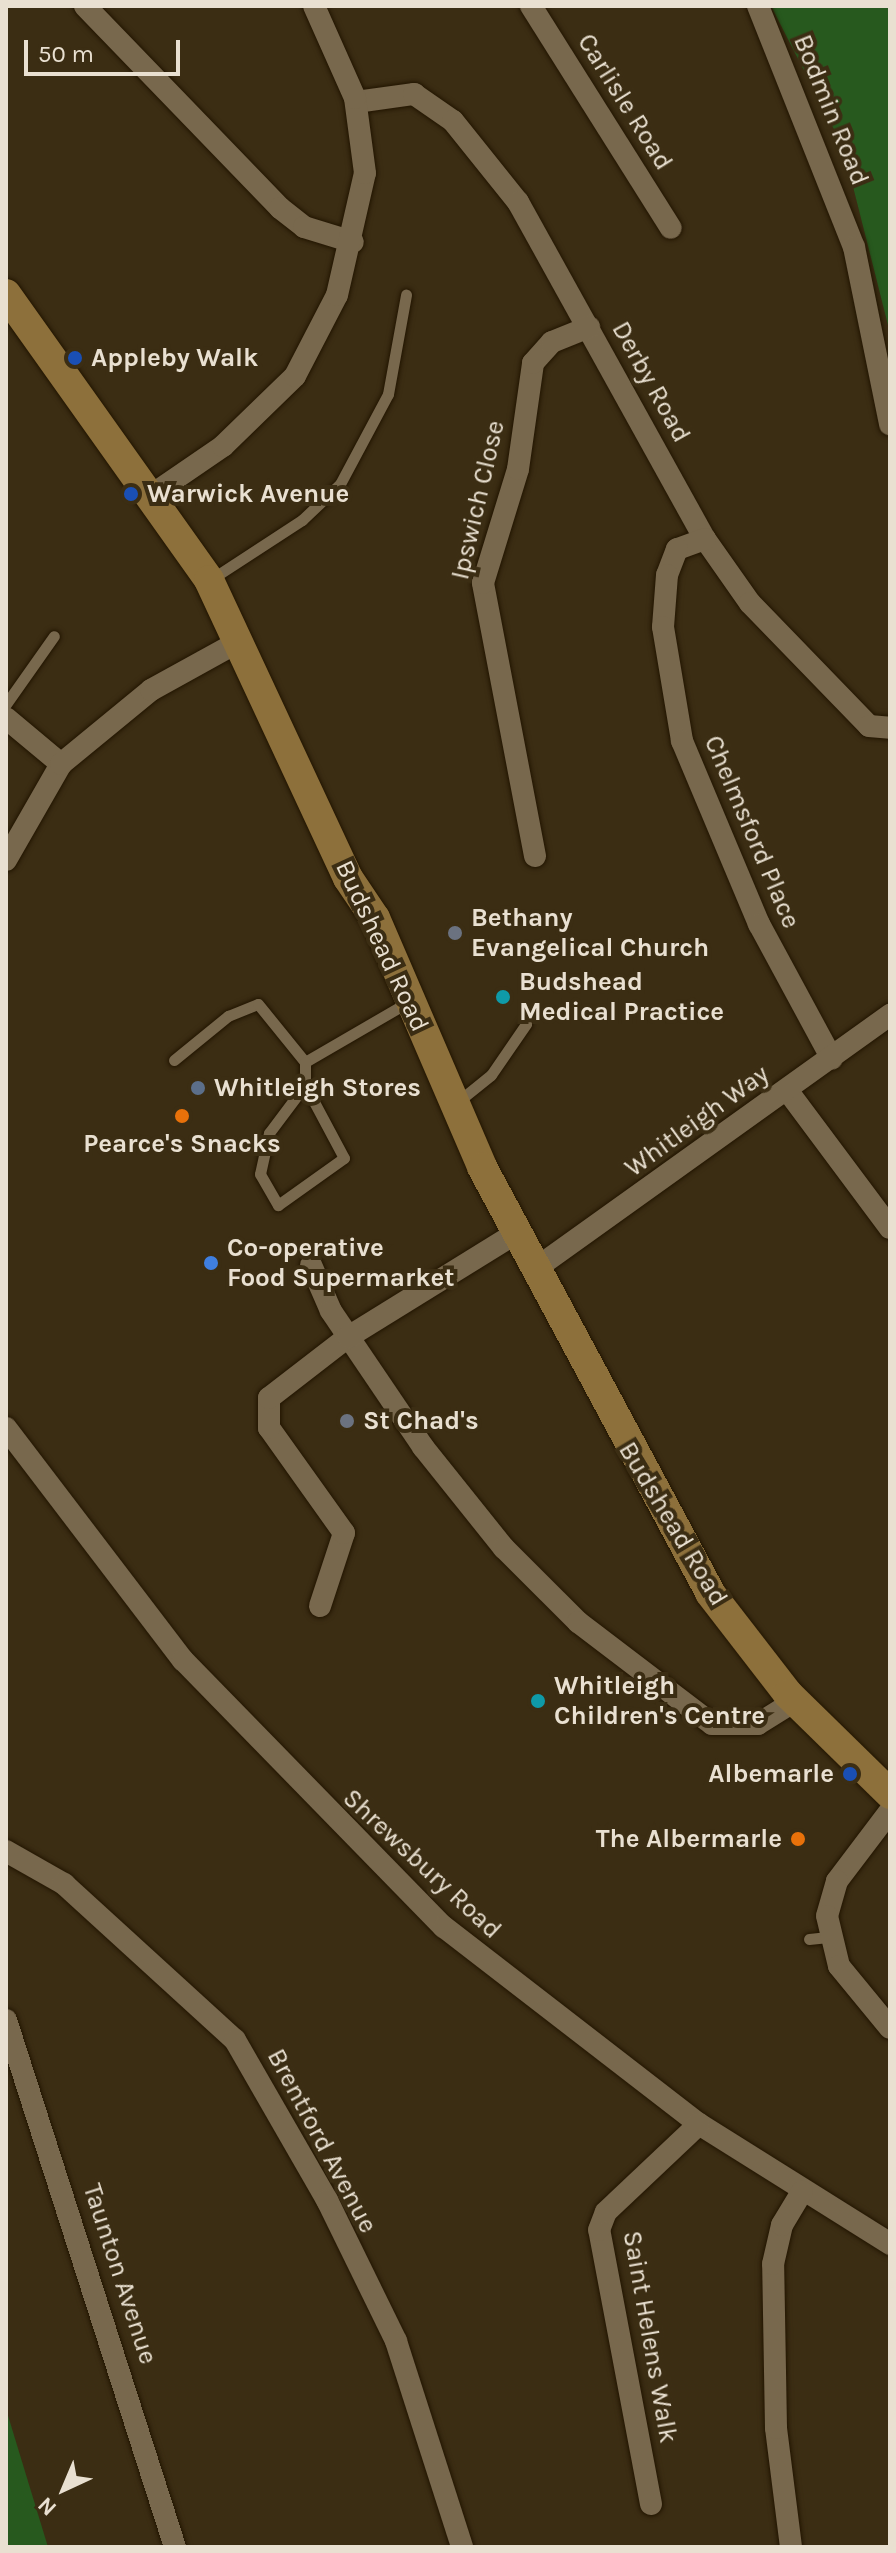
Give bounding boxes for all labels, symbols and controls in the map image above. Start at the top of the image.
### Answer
scale bar [28,24,184,74]
street label: Carlisle Road [571,28,679,176]
street label: Bodmin Road [787,30,875,190]
text: 50 m [38,40,94,68]
street label: Derby Road [605,316,697,448]
place label: Appleby Walk [91,342,258,374]
marker: Appleby Walk [66,349,84,367]
street label: Ipswich Close [445,417,511,583]
place label: Warwick Avenue [147,478,349,510]
marker: Warwick Avenue [122,485,140,503]
street label: Chelmsford Place [697,731,807,933]
street label: Budshead Road [329,855,435,1037]
place label: Bethany Evangelical Church [471,902,709,964]
marker: Bethany Evangelical Church [446,924,464,942]
place label: Budshead Medical Practice [519,966,724,1028]
marker: Budshead Medical Practice [494,988,512,1006]
street label: Whitleigh Way [619,1058,775,1184]
place label: Whitleigh Stores [214,1072,421,1104]
marker: Whitleigh Stores [189,1079,207,1097]
marker: Pearce's Snacks [173,1107,191,1125]
place label: Pearce's Snacks [83,1128,281,1160]
place label: Co-operative Food Supermarket [227,1232,455,1294]
marker: Co-operative Food Supermarket [202,1254,220,1272]
place label: St Chad's [363,1405,479,1437]
marker: St Chad's [338,1412,356,1430]
street label: Budshead Road [612,1436,734,1612]
place label: Whitleigh Children's Centre [554,1670,765,1732]
marker: Whitleigh Children's Centre [529,1692,547,1710]
place label: Albemarle [708,1758,834,1790]
marker: Albemarle [841,1765,859,1783]
street label: Shrewsbury Road [336,1783,508,1945]
place label: The Albermarle [596,1823,782,1855]
marker: The Albermarle [789,1830,807,1848]
street label: Brentford Avenue [260,2044,384,2238]
street label: Taunton Avenue [76,2180,164,2368]
street label: Saint Helens Walk [616,2228,684,2446]
north arrow [24,2449,104,2529]
text: N [33,2491,62,2521]

